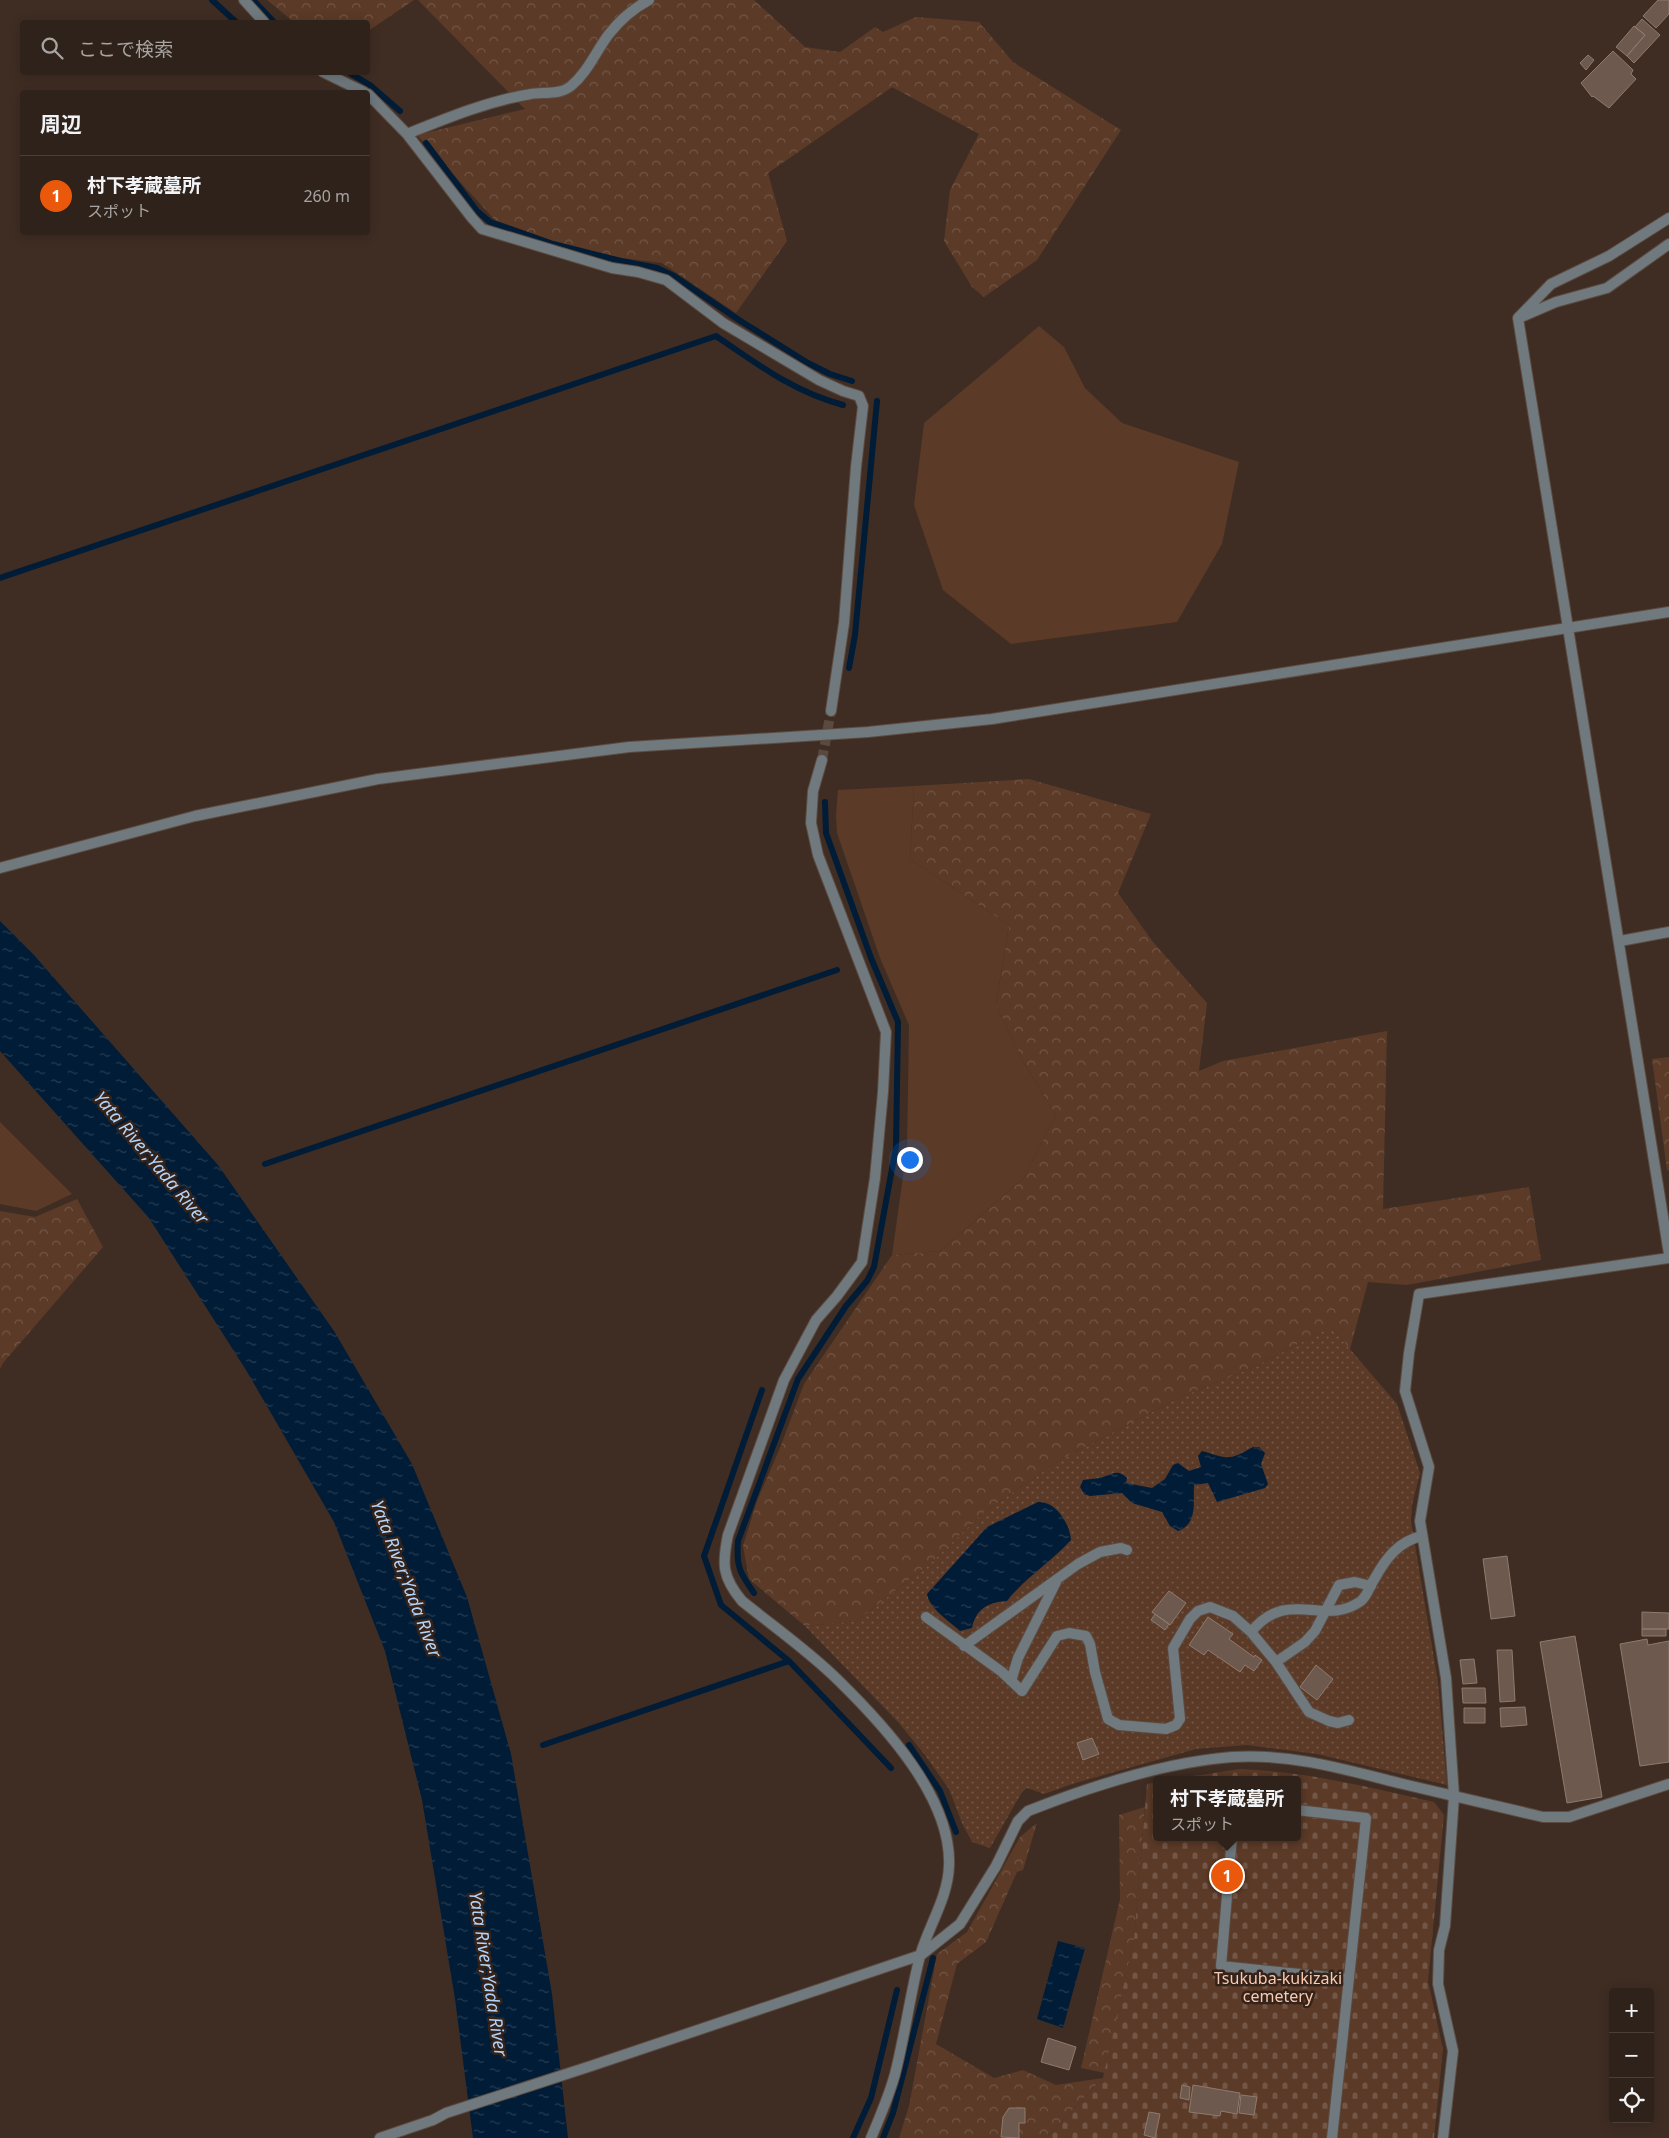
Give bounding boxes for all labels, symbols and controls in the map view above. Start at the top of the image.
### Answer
search box [20,20,370,75]
icon: search [38,34,66,62]
text: ここで検索 [78,36,173,62]
text: 周辺 [40,110,82,138]
text: 村下孝蔵墓所 [87,172,201,198]
text: 1 [51,185,61,207]
text: 260 m [303,185,350,207]
text: スポット [87,200,151,222]
water label: Yata River;Yada River [89,1086,215,1230]
your location [897,1147,923,1173]
water label: Yata River;Yada River [366,1496,448,1662]
popup [1153,1776,1301,1841]
text: 村下孝蔵墓所 [1170,1785,1284,1811]
text: スポット [1170,1813,1234,1835]
pin: 1 [1211,1857,1243,1895]
water label: Yata River;Yada River [464,1890,514,2059]
park label: Tsukuba-kukizaki cemetery [1214,1967,1342,2007]
map controls [1609,1988,1654,2123]
button: + [1609,1988,1654,2033]
button: − [1609,2033,1654,2078]
button: locate [1609,2078,1654,2123]

